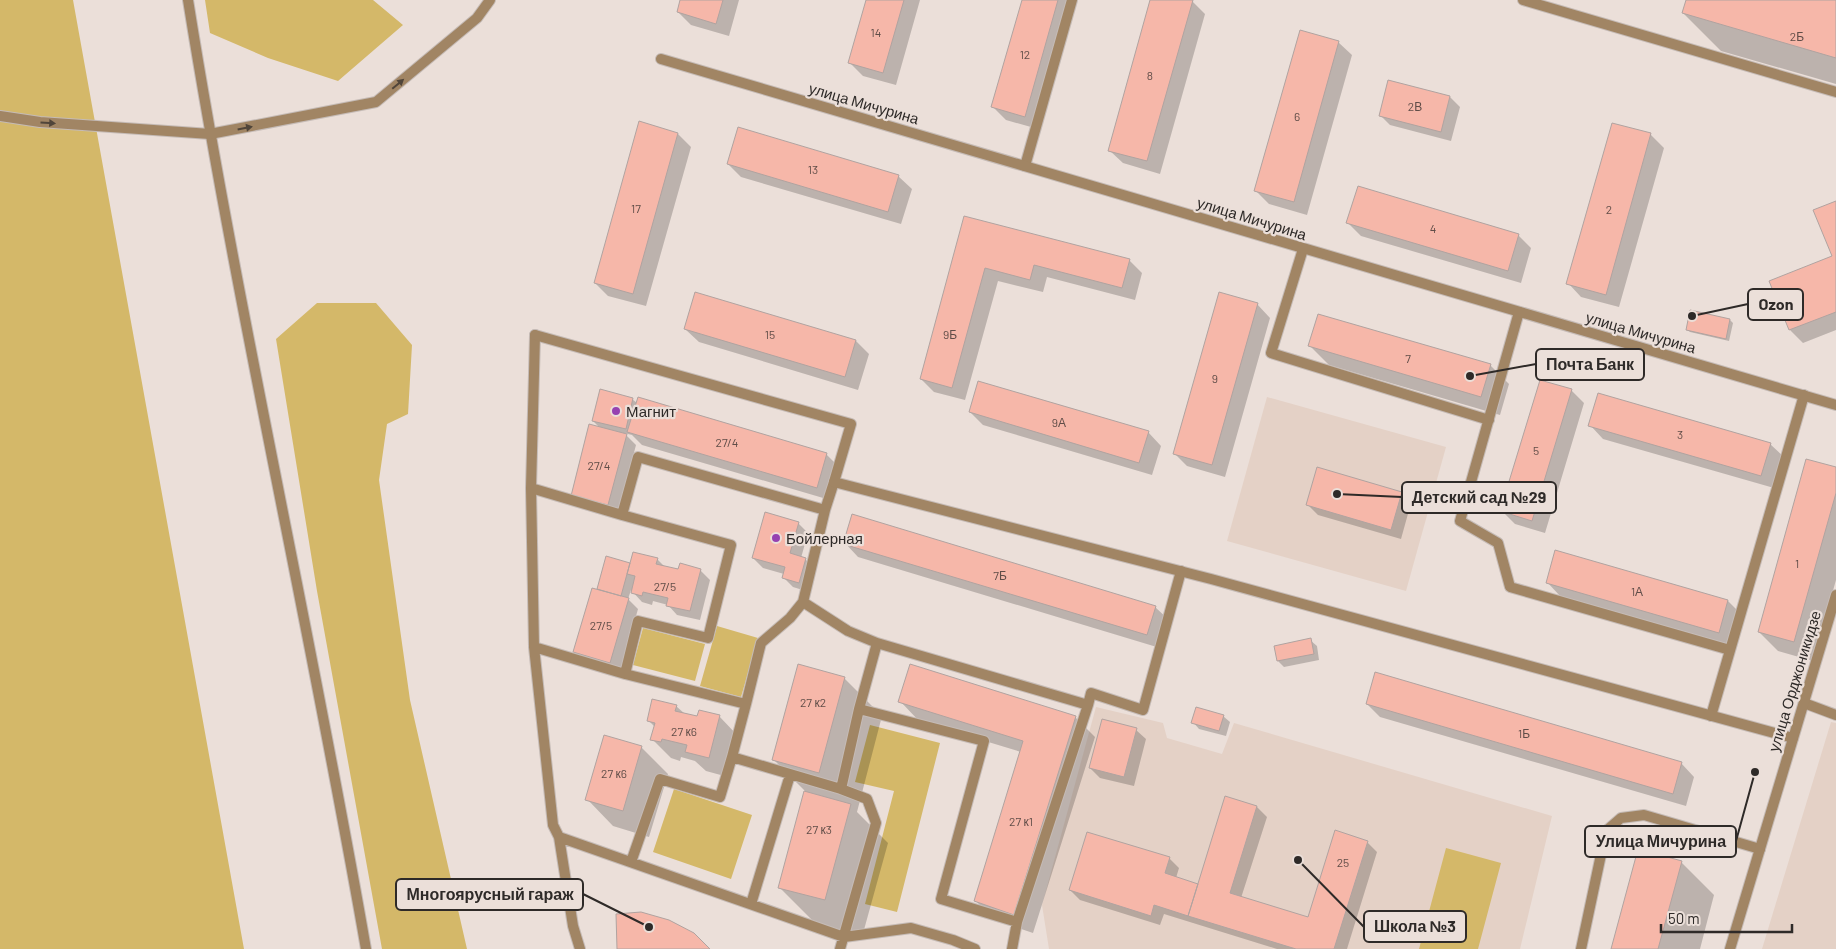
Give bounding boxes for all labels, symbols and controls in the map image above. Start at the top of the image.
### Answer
house number: 14 [871,25,881,39]
house number: 2Б [1790,29,1804,43]
house number: 12 [1020,47,1030,61]
house number: 8 [1147,68,1153,82]
one-way arrow [391,78,404,89]
street label: улица Мичурина [807,79,922,127]
house number: 2В [1408,99,1422,113]
house number: 6 [1294,109,1300,123]
one-way arrow [41,119,57,127]
one-way arrow [237,123,253,131]
house number: 13 [808,162,818,176]
street label: улица Мичурина [1195,193,1310,243]
house number: 17 [631,201,641,215]
house number: 2 [1606,202,1612,216]
house number: 4 [1430,221,1436,235]
callout: Ozon [1748,289,1803,320]
text: Ozon [1759,294,1793,313]
street label: улица Мичурина [1584,308,1699,356]
house number: 15 [765,327,775,341]
house number: 9Б [943,327,957,341]
callout: Почта Банк [1536,349,1644,380]
house number: 7 [1405,351,1411,365]
text: Почта Банк [1546,354,1635,373]
house number: 9 [1212,371,1218,385]
place label: Магнит [626,402,676,420]
marker: Магнит [610,405,622,417]
house number: 9А [1052,415,1066,429]
house number: 3 [1677,427,1683,441]
house number: 27/4 [716,435,738,449]
house number: 5 [1533,443,1539,457]
house number: 27/4 [588,458,610,472]
callout: Детский сад №29 [1402,482,1556,513]
text: Детский сад №29 [1412,487,1546,506]
place label: Бойлерная [786,529,863,547]
marker: Бойлерная [770,532,782,544]
house number: 1 [1795,556,1799,570]
house number: 7Б [993,568,1007,582]
house number: 27/5 [654,579,676,593]
house number: 1А [1631,584,1643,598]
street label: улица Орджоникидзе [1764,608,1824,754]
house number: 27/5 [590,618,612,632]
house number: 27 к2 [800,695,826,709]
house number: 27 к6 [671,724,697,738]
house number: 1Б [1518,726,1530,740]
house number: 27 к6 [601,766,627,780]
house number: 27 к1 [1009,814,1033,828]
house number: 27 к3 [806,822,832,836]
callout: Улица Мичурина [1585,826,1736,857]
text: Улица Мичурина [1596,831,1726,850]
house number: 25 [1337,855,1349,869]
callout: Многоярусный гараж [396,879,583,910]
text: Многоярусный гараж [406,884,574,903]
scale bar [1661,902,1792,934]
text: 50 m [1668,909,1700,927]
callout: Школа №3 [1364,911,1466,942]
text: Школа №3 [1374,916,1456,935]

